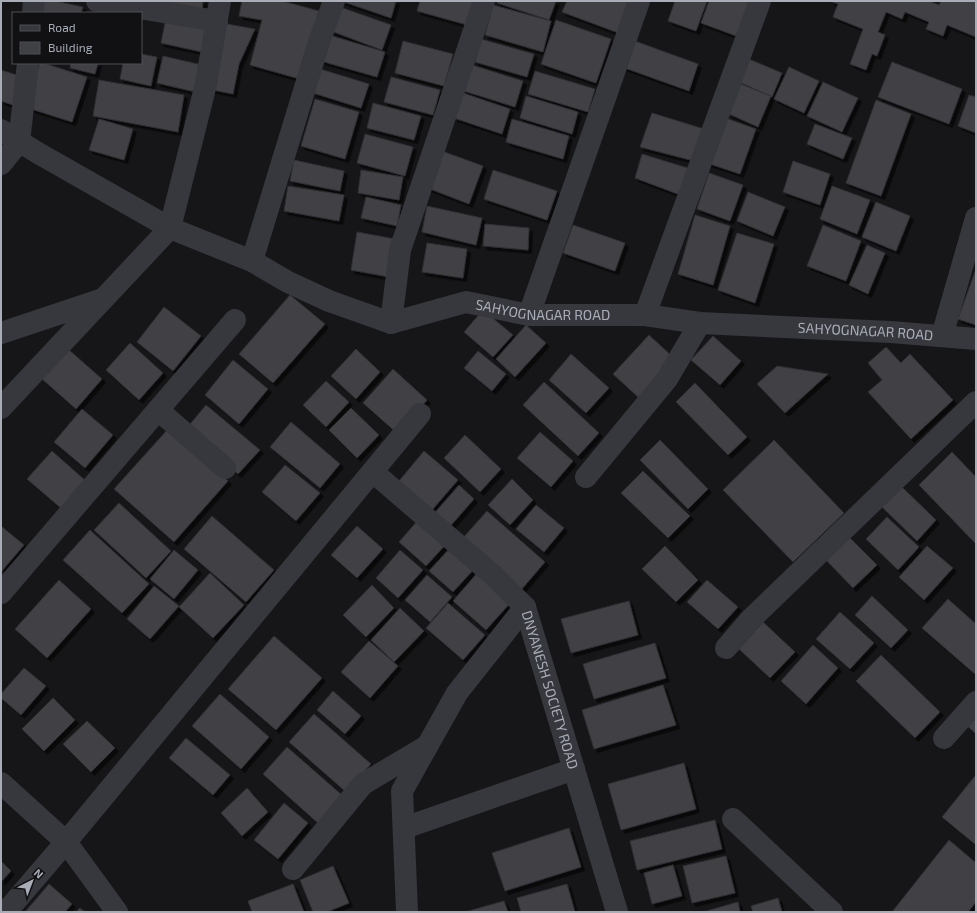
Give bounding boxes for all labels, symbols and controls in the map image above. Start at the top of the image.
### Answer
legend [12,12,142,64]
text: Road [48,20,76,34]
text: Building [48,40,93,54]
street label: SAHYOGNAGAR ROAD [474,295,610,323]
street label: SAHYOGNAGAR ROAD [797,319,934,343]
street label: DNYANESH SOCIETY ROAD [519,608,582,771]
north arrow [12,861,52,901]
text: N [32,866,46,881]

